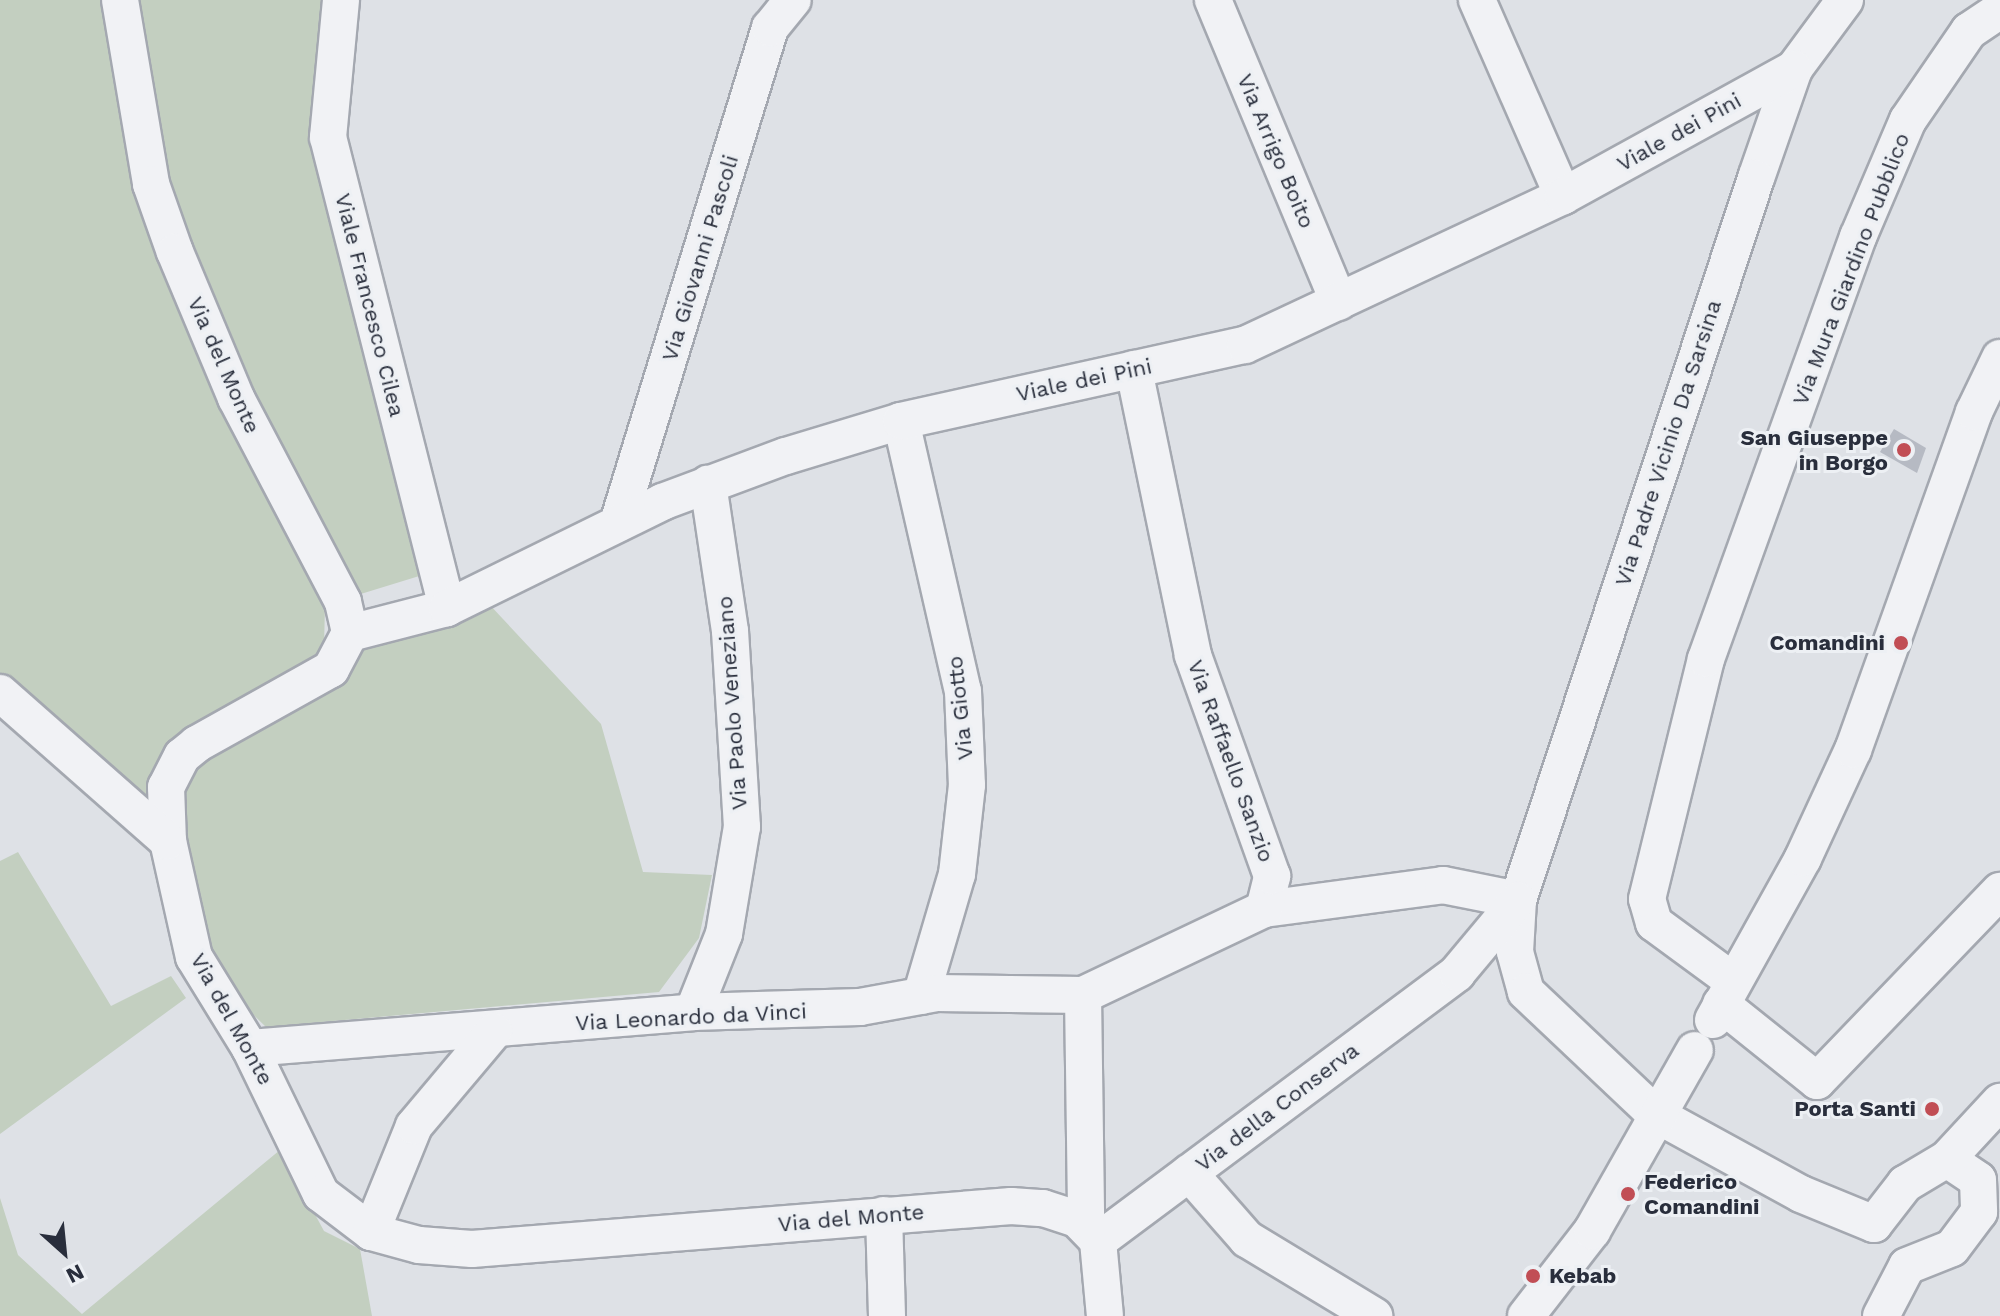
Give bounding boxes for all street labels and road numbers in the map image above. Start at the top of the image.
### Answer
street label: Via Arrigo Boito [1231,69,1321,233]
street label: Viale dei Pini [1612,87,1746,177]
street label: Via Mura Giardino Pubblico [1787,129,1915,409]
street label: Via Giovanni Pascoli [656,151,744,365]
street label: Viale Francesco Cilea [329,191,411,419]
street label: Via del Monte [182,292,266,438]
street label: Via Padre Vicinio Da Sarsina [1609,296,1727,590]
street label: Viale dei Pini [1014,353,1154,407]
street label: Via Paolo Veneziano [711,594,753,812]
street label: Via Giotto [941,654,979,762]
street label: Via Raffaello Sanzio [1182,656,1280,866]
street label: Via del Monte [185,948,279,1090]
street label: Via Leonardo da Vinci [574,998,808,1036]
street label: Via della Conserva [1190,1037,1364,1177]
street label: Via del Monte [776,1198,926,1238]

